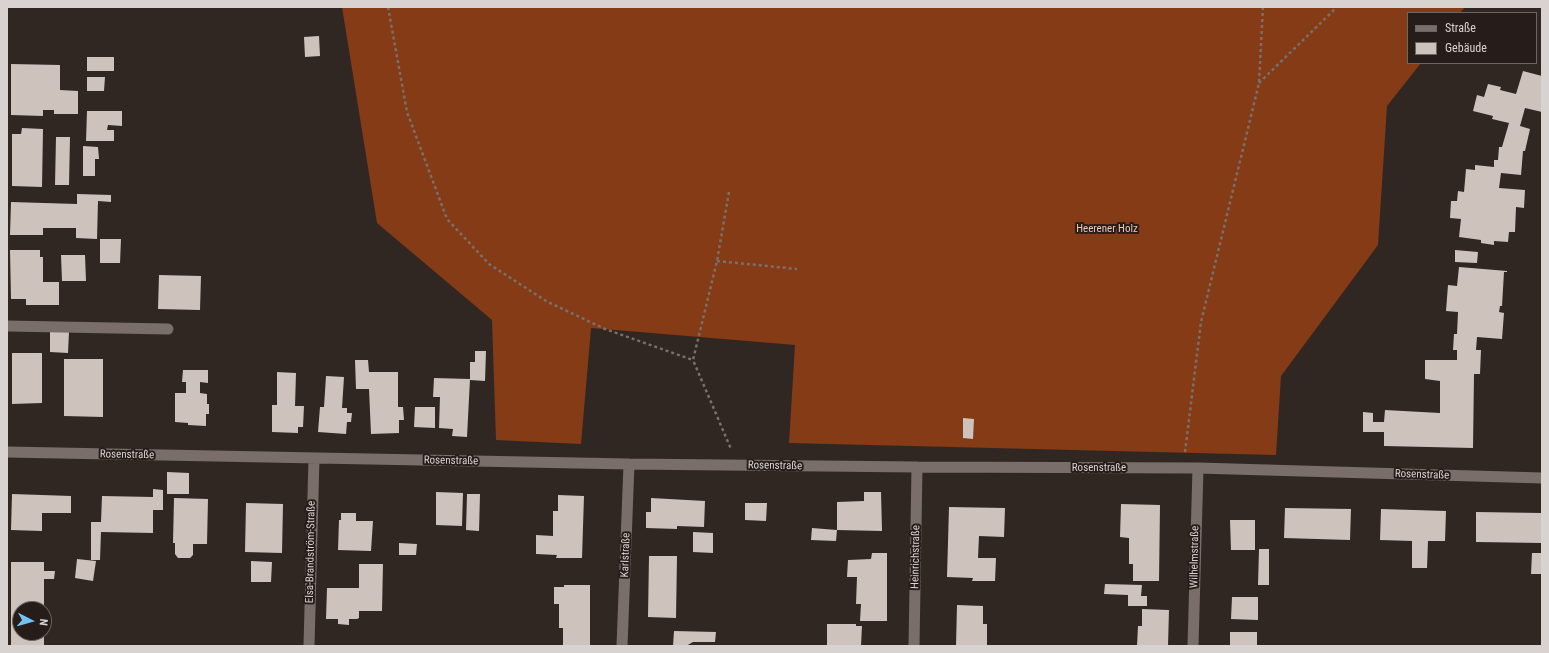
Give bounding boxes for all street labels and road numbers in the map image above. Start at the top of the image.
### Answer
street label: Rosenstraße [100,448,154,462]
street label: Rosenstraße [424,454,478,468]
street label: Rosenstraße [748,459,802,473]
street label: Rosenstraße [1072,461,1126,475]
street label: Rosenstraße [1395,467,1449,483]
street label: Elsa-Brandström-Straße [304,501,318,603]
street label: Heinrichstraße [909,525,923,589]
street label: Wilhelmstraße [1188,526,1202,588]
street label: Karlstraße [619,532,633,578]

